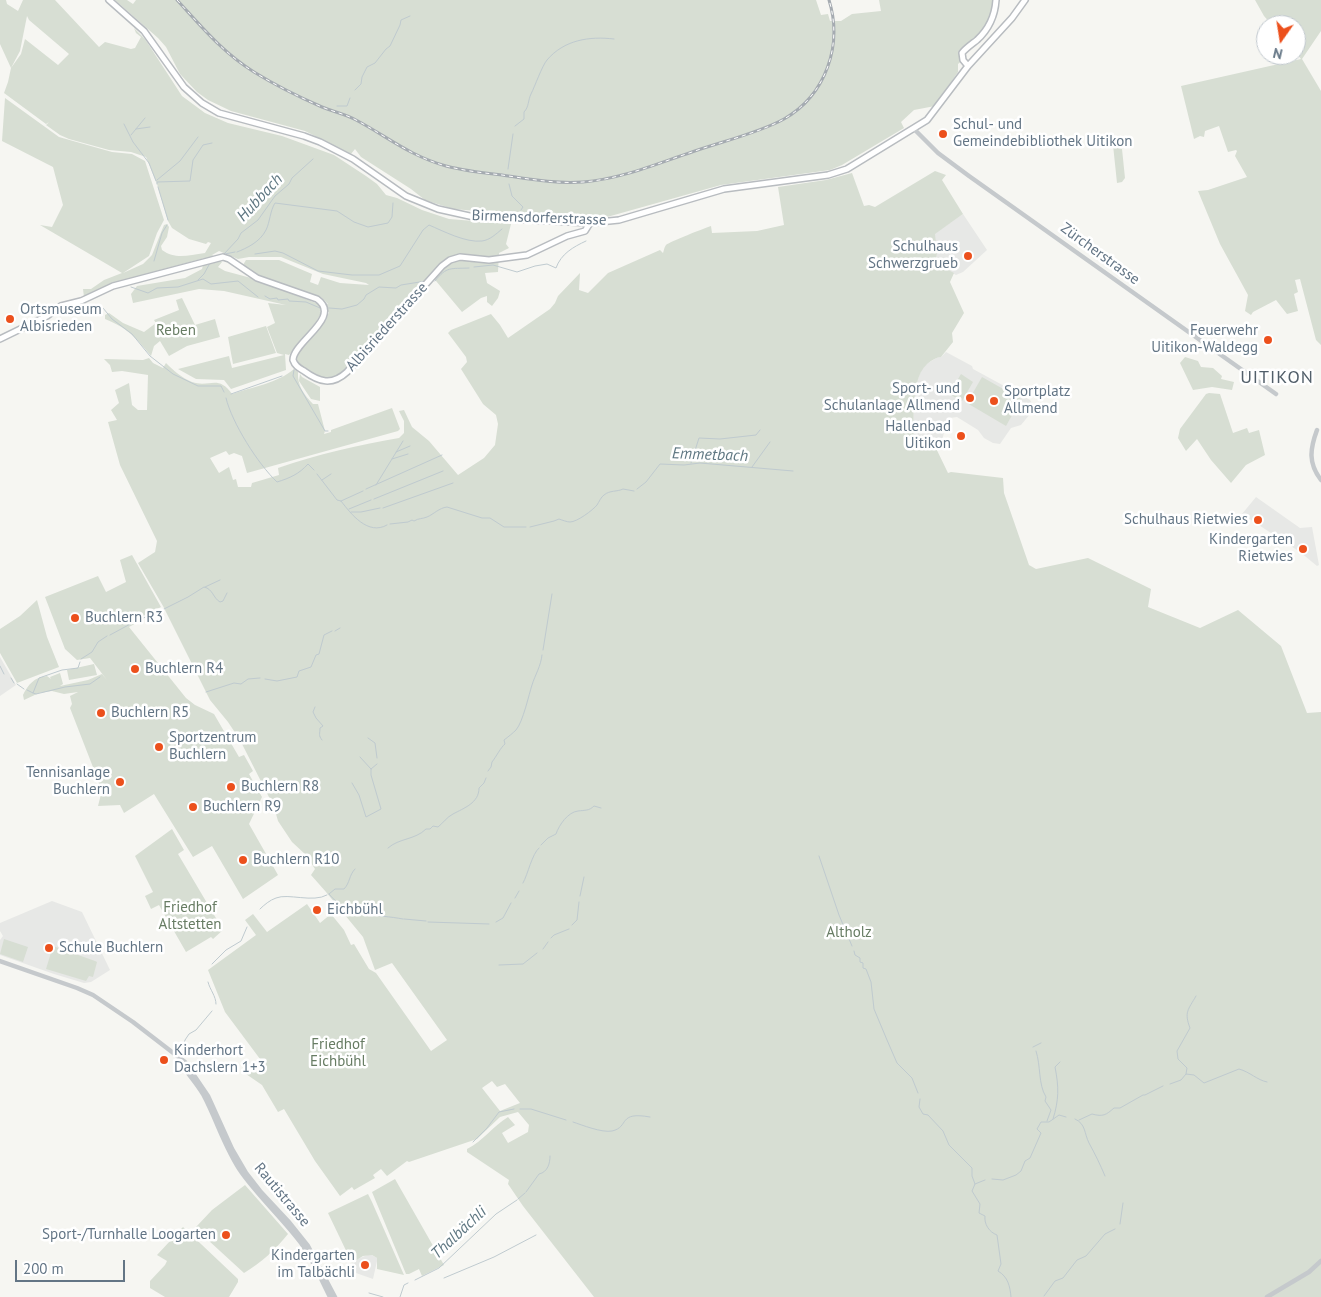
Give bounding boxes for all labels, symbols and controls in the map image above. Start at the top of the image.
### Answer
north arrow [1256,15,1306,65]
text: N [1271,44,1284,63]
place label: Schul- und Gemeindebibliothek Uitikon [953,116,1132,151]
marker: Schul- und Gemeindebibliothek Uitikon [937,128,949,140]
water label: Hubbach [233,170,287,226]
street label: Birmensdorferstrasse [471,207,607,229]
street label: Zürcherstrasse [1057,219,1143,289]
place label: Schulhaus Schwerzgrueb [868,238,958,273]
marker: Schulhaus Schwerzgrueb [962,250,974,262]
street label: Albisriederstrasse [342,279,432,375]
place label: Ortsmuseum Albisrieden [20,301,102,336]
marker: Ortsmuseum Albisrieden [4,313,16,325]
park label: Reben [156,322,196,340]
place label: Feuerwehr Uitikon-Waldegg [1151,322,1258,357]
marker: Feuerwehr Uitikon-Waldegg [1262,334,1274,346]
district label: UITIKON [1239,367,1315,389]
place label: Sport- und Schulanlage Allmend [824,380,960,415]
place label: Sportplatz Allmend [1004,383,1070,418]
marker: Sport- und Schulanlage Allmend [964,392,976,404]
marker: Sportplatz Allmend [988,395,1000,407]
place label: Hallenbad Uitikon [885,418,951,453]
marker: Hallenbad Uitikon [955,430,967,442]
water label: Emmetbach [672,444,748,466]
place label: Schulhaus Rietwies [1124,511,1248,529]
marker: Schulhaus Rietwies [1252,514,1264,526]
place label: Kindergarten Rietwies [1209,531,1293,566]
marker: Kindergarten Rietwies [1297,543,1309,555]
place label: Buchlern R3 [85,609,163,627]
marker: Buchlern R3 [69,612,81,624]
place label: Buchlern R4 [145,660,223,678]
marker: Buchlern R4 [129,663,141,675]
place label: Buchlern R5 [111,704,189,722]
marker: Buchlern R5 [95,707,107,719]
place label: Sportzentrum Buchlern [169,729,256,764]
marker: Sportzentrum Buchlern [153,741,165,753]
place label: Tennisanlage Buchlern [26,764,110,799]
marker: Tennisanlage Buchlern [114,776,126,788]
place label: Buchlern R8 [241,778,319,796]
marker: Buchlern R8 [225,781,237,793]
place label: Buchlern R9 [203,798,281,816]
marker: Buchlern R9 [187,801,199,813]
place label: Buchlern R10 [253,851,339,869]
marker: Buchlern R10 [237,854,249,866]
park label: Friedhof Altstetten [159,899,221,934]
place label: Eichbühl [327,901,383,919]
marker: Eichbühl [311,904,323,916]
park label: Altholz [826,924,872,942]
place label: Schule Buchlern [59,939,163,957]
marker: Schule Buchlern [43,942,55,954]
park label: Friedhof Eichbühl [310,1036,366,1071]
place label: Kinderhort Dachslern 1+3 [174,1042,266,1077]
marker: Kinderhort Dachslern 1+3 [158,1054,170,1066]
street label: Rautistrasse [250,1159,314,1231]
water label: Thalbächli [427,1203,491,1263]
place label: Sport-/Turnhalle Loogarten [42,1226,216,1244]
marker: Sport-/Turnhalle Loogarten [220,1229,232,1241]
place label: Kindergarten im Talbächli [271,1247,355,1282]
scale bar [18,1250,128,1282]
text: 200 m [23,1259,64,1278]
marker: Kindergarten im Talbächli [359,1259,371,1271]

